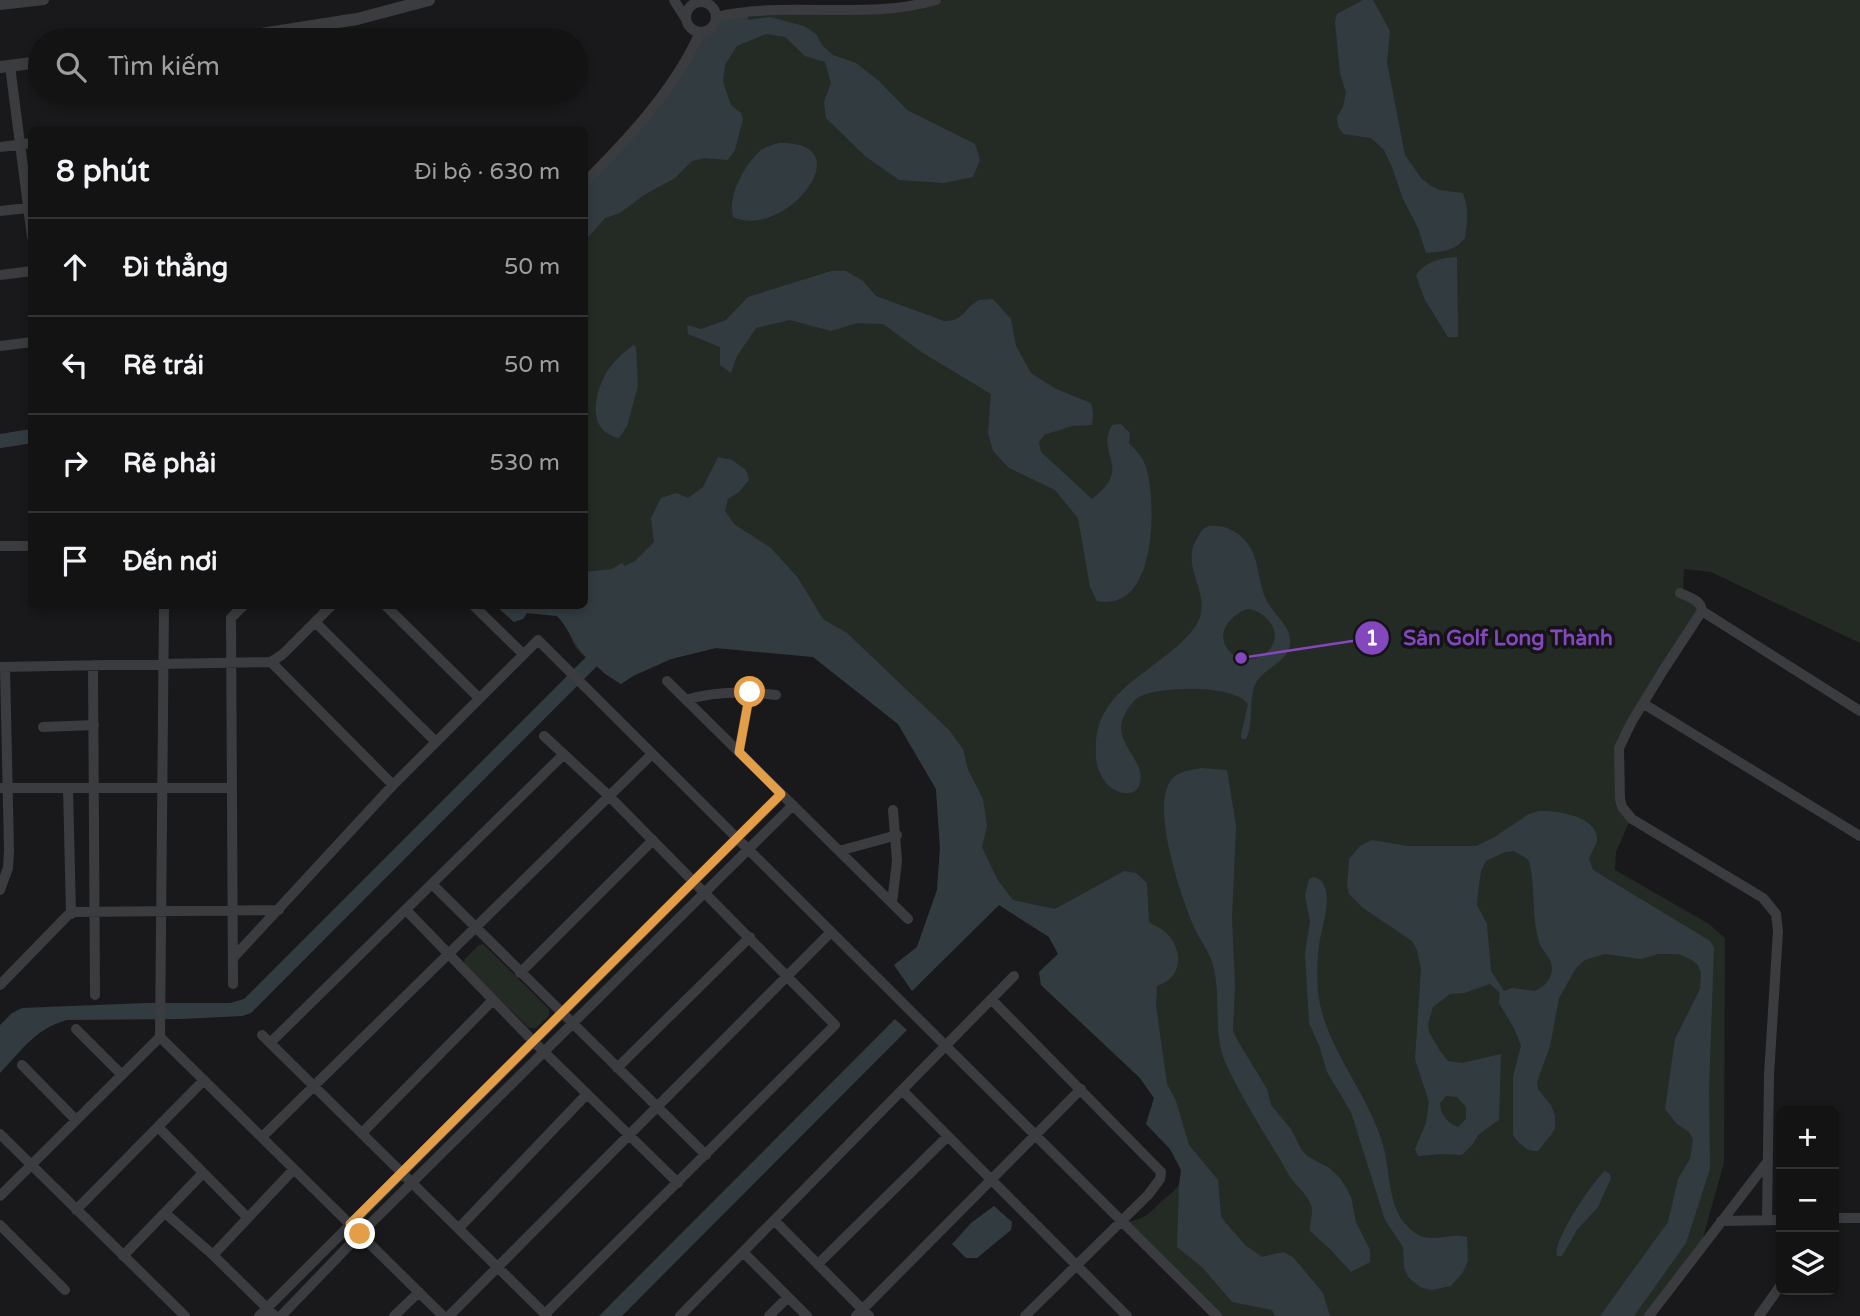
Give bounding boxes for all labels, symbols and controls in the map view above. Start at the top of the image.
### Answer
search box [28,28,588,105]
icon: search [52,48,90,86]
text: Tìm kiếm [108,51,220,82]
text: 8 phút [56,153,149,190]
text: Đi bộ · 630 m [414,158,560,186]
icon: ahead [56,248,94,286]
text: Đi thẳng [123,252,228,283]
text: 50 m [504,253,560,281]
icon: left [56,346,94,384]
text: Rẽ trái [123,350,204,381]
text: 50 m [504,351,560,379]
icon: right [56,444,94,482]
text: Rẽ phải [123,448,216,479]
text: 530 m [490,449,560,477]
icon: arrive [56,542,94,580]
text: Đến nơi [123,546,218,577]
callout: Sân Golf Long Thành [1354,617,1627,659]
text: 1 [1365,626,1379,651]
text: Sân Golf Long Thành [1403,626,1613,651]
route start [734,676,765,707]
map controls [1776,1106,1839,1295]
button: + [1776,1106,1839,1169]
button: − [1776,1169,1839,1232]
route end [344,1218,375,1249]
button: layers [1776,1232,1839,1295]

